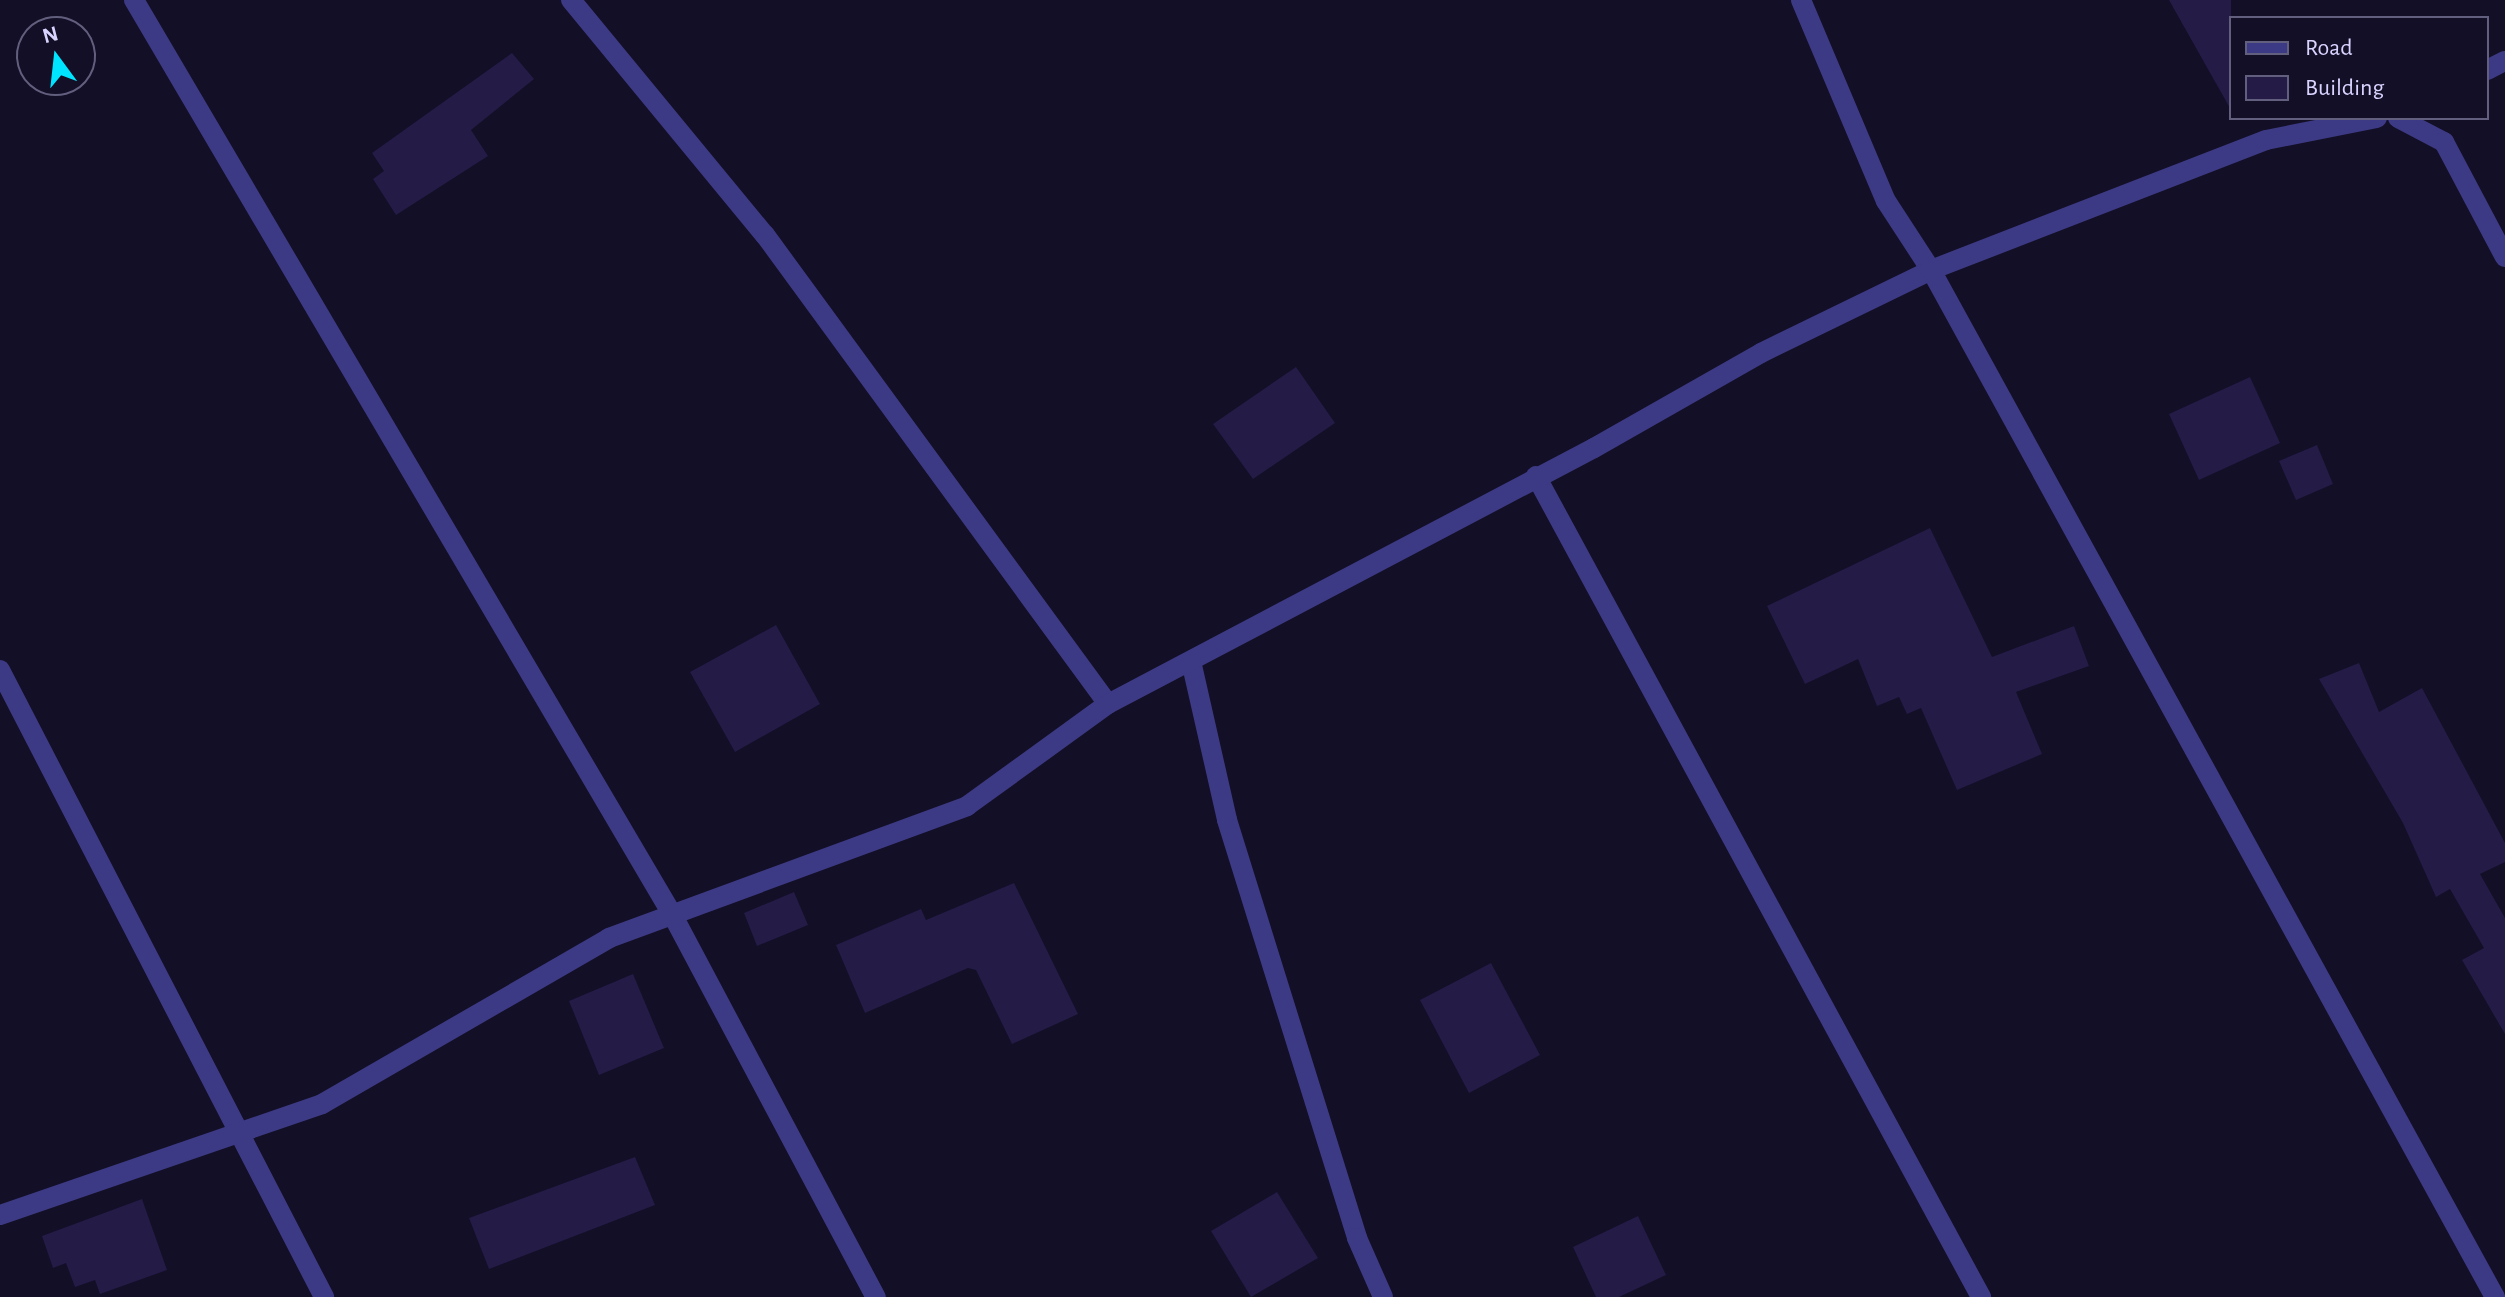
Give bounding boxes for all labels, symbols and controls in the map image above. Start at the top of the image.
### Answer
north arrow [16,16,96,96]
legend [2229,16,2489,120]
text: N [40,22,61,47]
text: Road [2305,36,2353,60]
text: Building [2305,76,2384,100]

